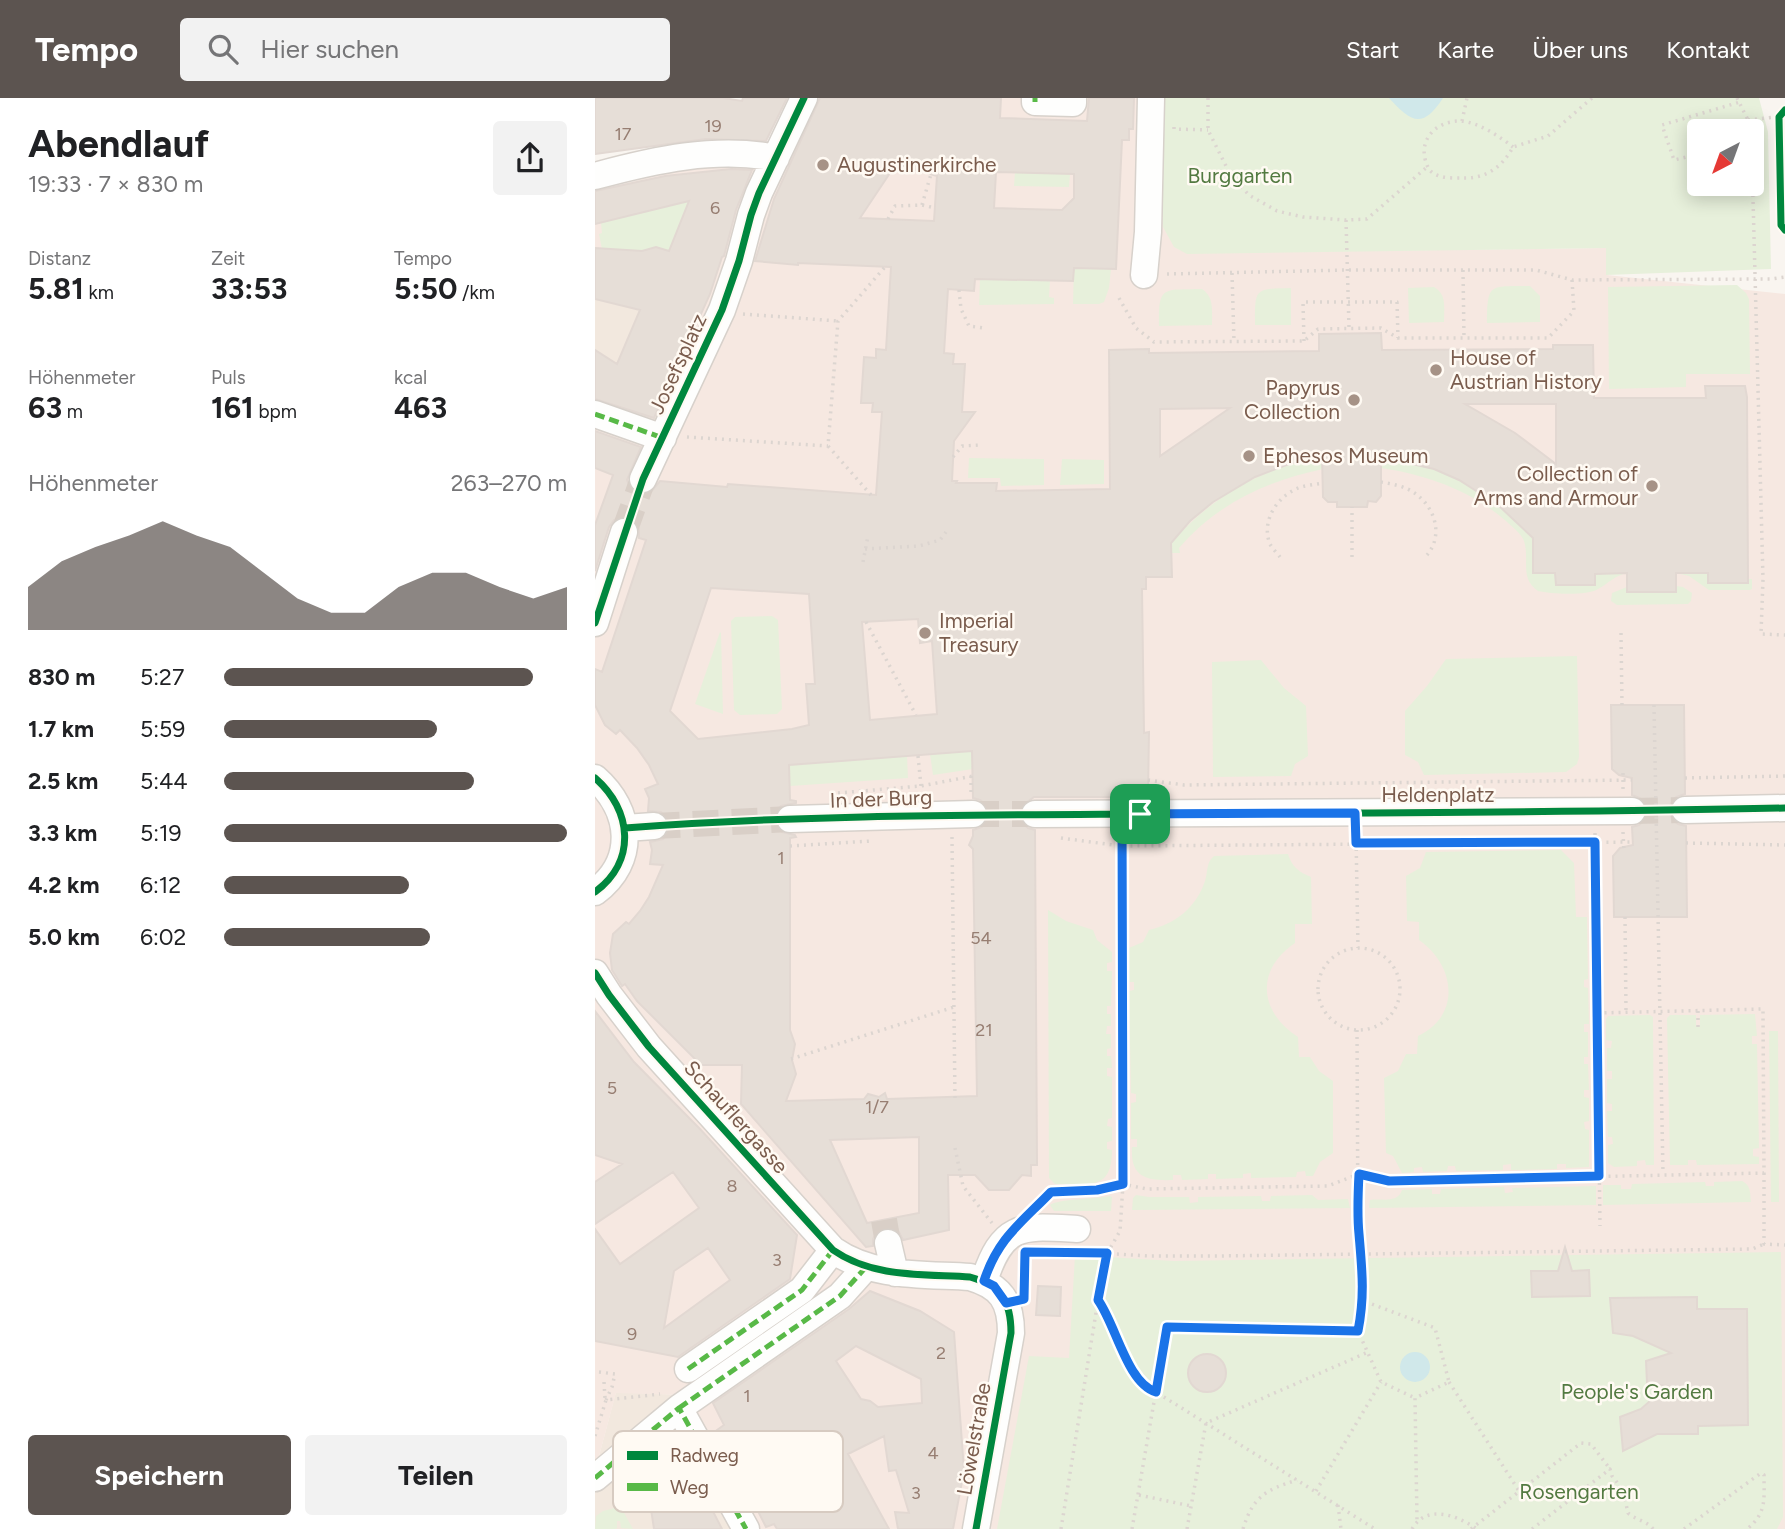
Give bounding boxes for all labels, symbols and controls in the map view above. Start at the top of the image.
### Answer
search box [180,18,670,81]
text: Tempo [35,30,138,69]
icon: search [204,30,242,68]
text: Hier suchen [260,33,399,65]
text: Start [1346,35,1399,64]
text: Karte [1437,35,1494,64]
text: Über uns [1532,35,1628,64]
text: Kontakt [1666,35,1750,64]
house number: 19 [704,115,722,137]
north arrow [1687,119,1764,196]
map controls [1687,119,1764,196]
text: Abendlauf [28,121,209,167]
button: share [493,121,567,195]
house number: 17 [614,123,632,145]
place label: Augustinerkirche [837,152,997,177]
marker: Augustinerkirche [815,157,831,173]
park label: Burggarten [1187,163,1293,188]
text: 19:33 · 7 × 830 m [28,170,203,198]
house number: 6 [710,197,720,219]
text: Distanz [28,247,91,270]
text: Zeit [211,247,245,270]
text: Tempo [394,247,452,270]
text: 5.81 [28,270,84,307]
text: 33:53 [211,270,288,307]
text: 5:50 [394,270,457,307]
text: km [84,281,114,304]
text: /km [457,281,495,304]
street label: Josefsplatz [643,310,712,418]
place label: House of Austrian History [1450,345,1602,394]
marker: House of Austrian History [1428,362,1444,378]
text: Höhenmeter [28,366,135,389]
text: Puls [211,366,246,389]
text: kcal [394,366,427,389]
place label: Papyrus Collection [1244,375,1340,424]
text: 63 [28,389,62,426]
text: 161 [211,389,254,426]
text: 463 [394,389,447,426]
marker: Papyrus Collection [1346,392,1362,408]
text: m [62,400,83,423]
text: bpm [254,400,297,423]
place label: Ephesos Museum [1263,443,1428,468]
marker: Ephesos Museum [1241,448,1257,464]
place label: Collection of Arms and Armour [1474,461,1638,510]
text: Höhenmeter [28,469,158,497]
text: 263–270 m [451,469,567,497]
marker: Collection of Arms and Armour [1644,478,1660,494]
place label: Imperial Treasury [939,608,1019,657]
marker: Imperial Treasury [917,625,933,641]
text: 830 m [28,663,95,691]
text: 5:27 [140,663,184,691]
text: 1.7 km [28,715,94,743]
text: 5:59 [140,715,185,743]
text: 2.5 km [28,767,98,795]
text: 5:44 [140,767,188,795]
street label: Heldenplatz [1381,782,1495,807]
street label: In der Burg [829,784,933,813]
pin [1110,784,1170,844]
icon: arrive [1121,795,1159,833]
text: 3.3 km [28,819,97,847]
text: 5:19 [140,819,182,847]
house number: 1 [777,847,785,869]
text: 4.2 km [28,871,99,899]
text: 6:12 [140,871,181,899]
text: 5.0 km [28,923,100,951]
text: 6:02 [140,923,186,951]
house number: 54 [970,927,992,949]
house number: 21 [975,1019,993,1041]
street label: Schauflergasse [679,1055,794,1178]
house number: 5 [607,1077,617,1099]
house number: 1/7 [865,1096,889,1118]
house number: 8 [726,1175,738,1197]
house number: 3 [772,1249,782,1271]
house number: 9 [627,1323,637,1345]
house number: 2 [936,1342,946,1364]
park label: People's Garden [1561,1379,1713,1404]
street label: Löwelstraße [951,1381,996,1497]
house number: 1 [743,1385,751,1407]
legend [613,1431,843,1512]
button: Speichern [28,1435,291,1515]
button: Teilen [305,1435,567,1515]
house number: 4 [927,1442,939,1464]
text: Radweg [670,1444,739,1467]
text: Weg [670,1476,709,1499]
park label: Rosengarten [1519,1479,1639,1504]
house number: 3 [911,1482,921,1504]

